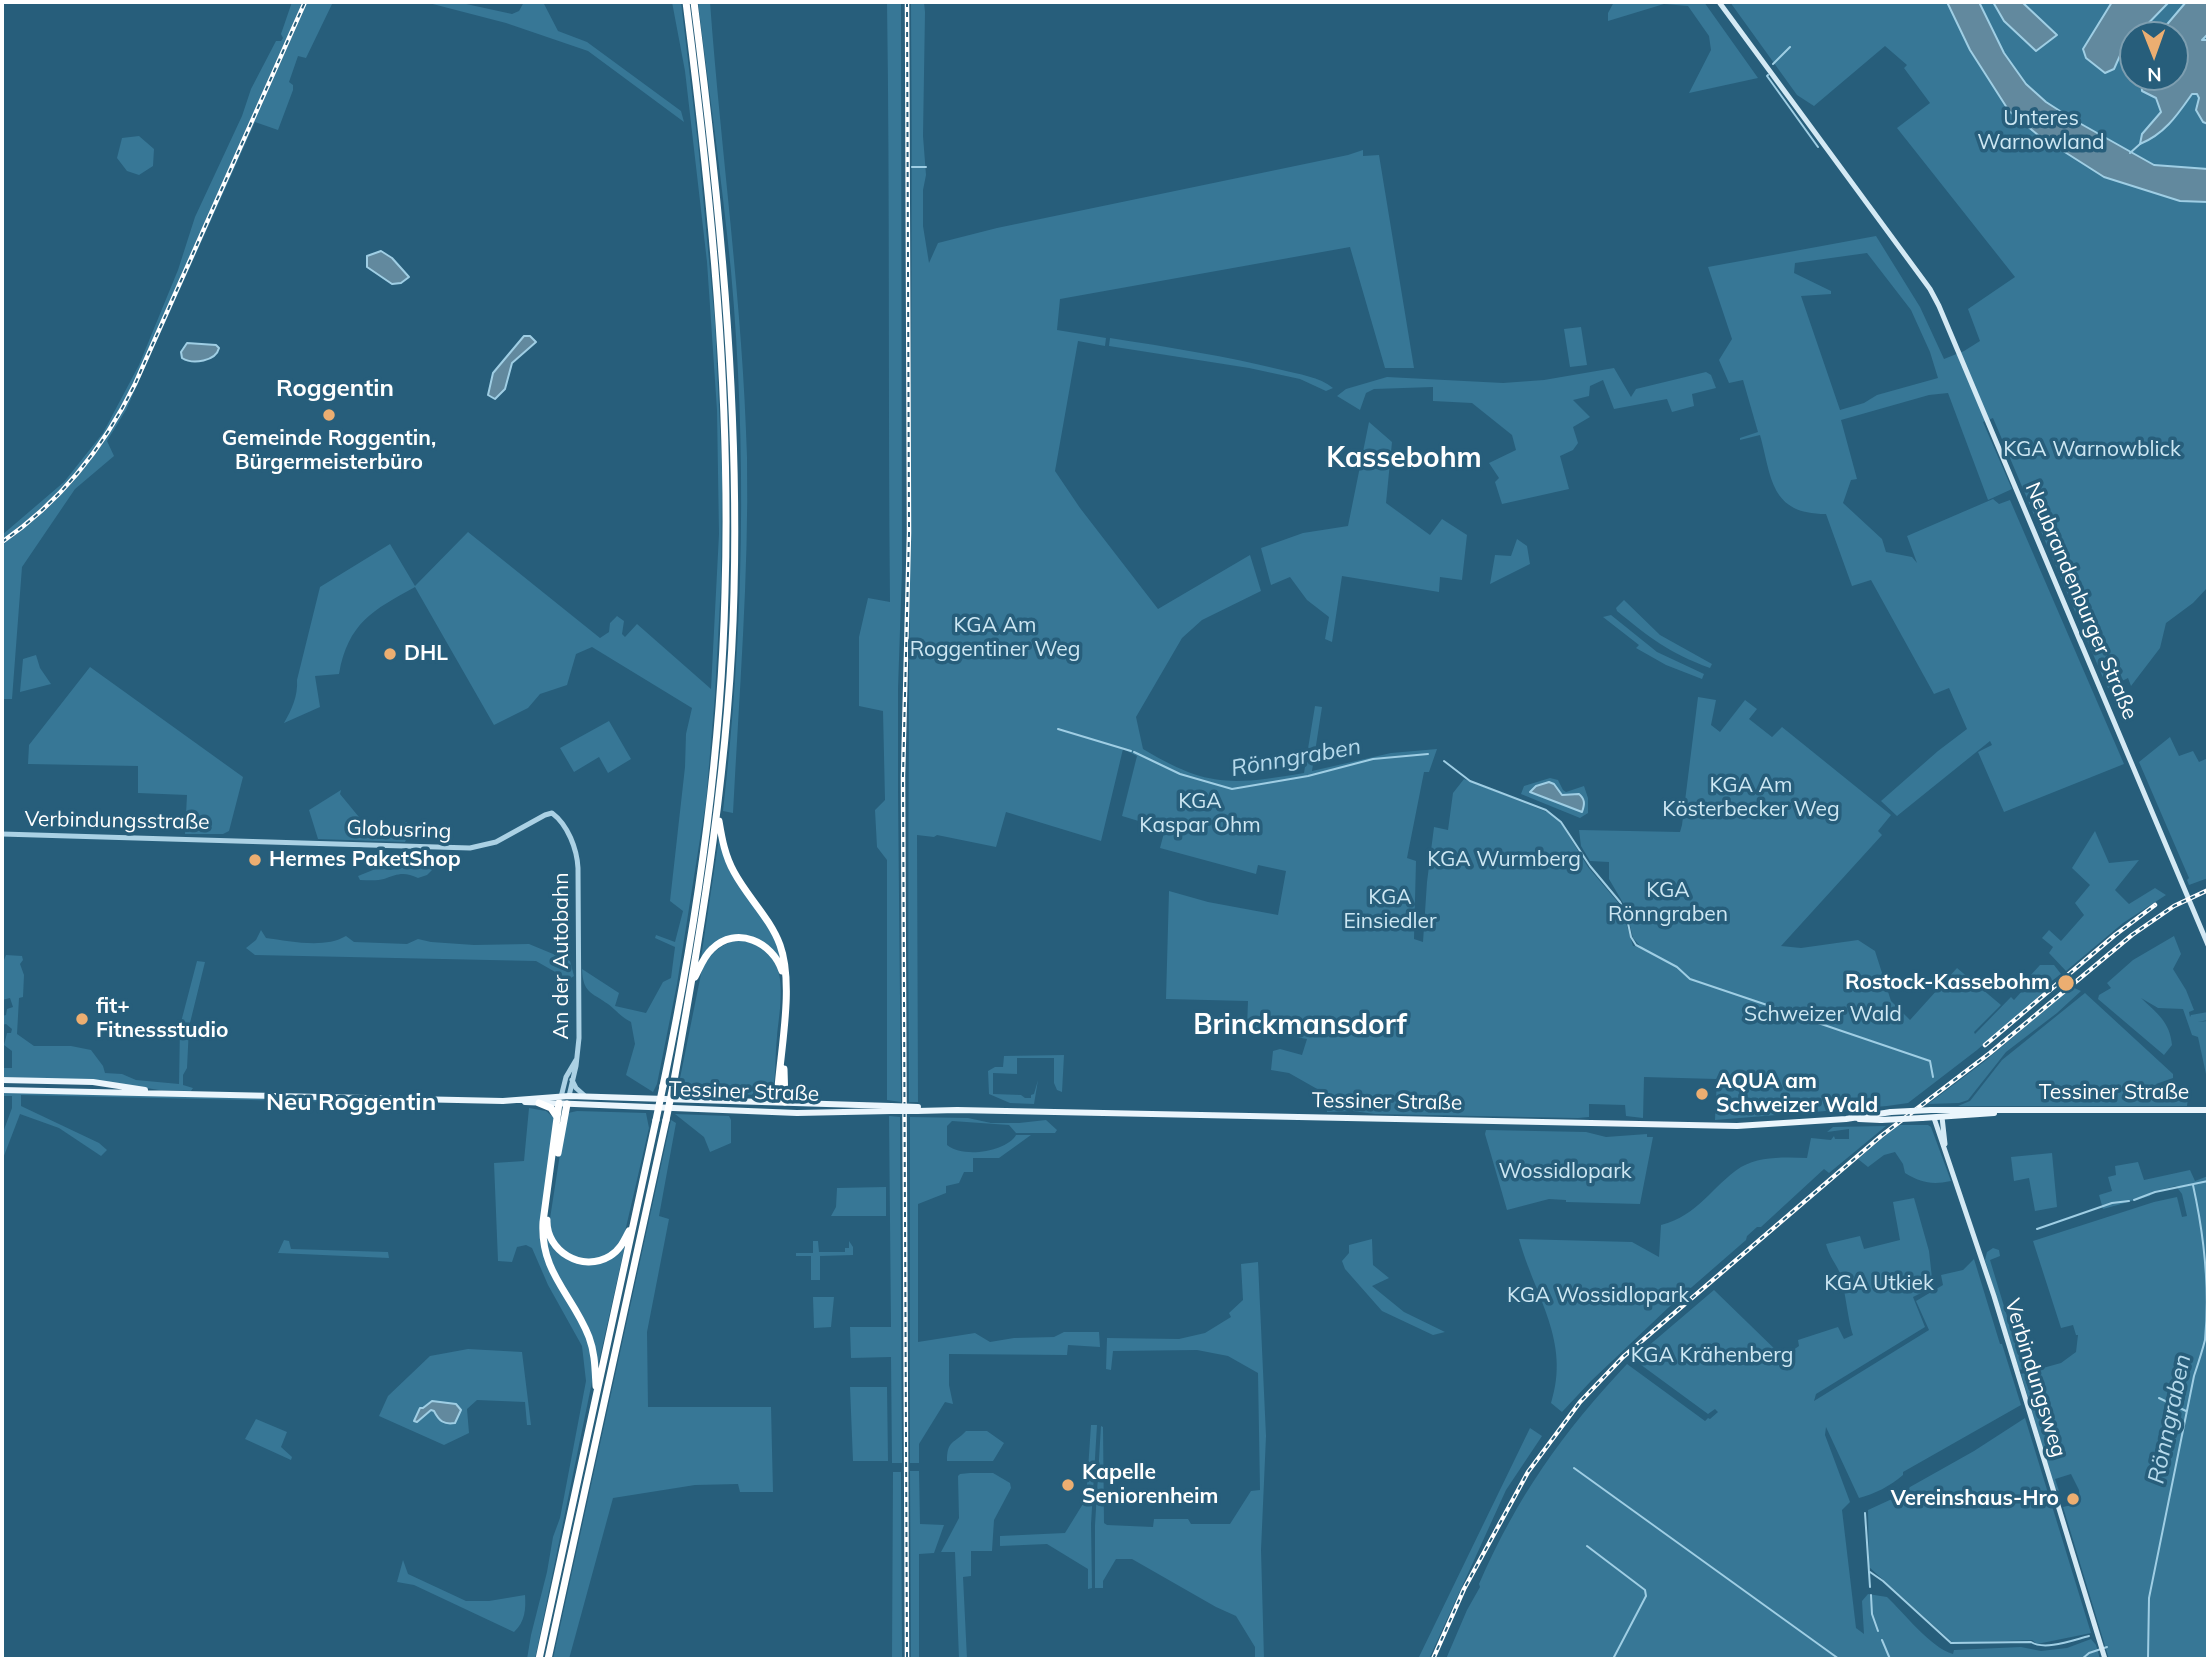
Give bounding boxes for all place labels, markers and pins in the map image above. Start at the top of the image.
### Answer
marker: Gemeinde Roggentin, Bürgermeisterbüro [321,407,337,423]
place label: Gemeinde Roggentin, Bürgermeisterbüro [222,426,436,476]
place label: DHL [404,641,448,667]
marker: DHL [382,646,398,662]
place label: Hermes PaketShop [269,847,461,873]
marker: Hermes PaketShop [247,852,263,868]
place label: Rostock-Kassebohm [1845,970,2050,996]
marker: Rostock-Kassebohm [2056,973,2076,993]
place label: fit+ Fitnessstudio [96,994,228,1044]
marker: fit+ Fitnessstudio [74,1011,90,1027]
place label: AQUA am Schweizer Wald [1716,1069,1878,1119]
marker: AQUA am Schweizer Wald [1694,1086,1710,1102]
place label: Kapelle Seniorenheim [1082,1460,1218,1510]
marker: Kapelle Seniorenheim [1060,1477,1076,1493]
place label: Vereinshaus-Hro [1891,1486,2059,1512]
marker: Vereinshaus-Hro [2065,1491,2081,1507]

